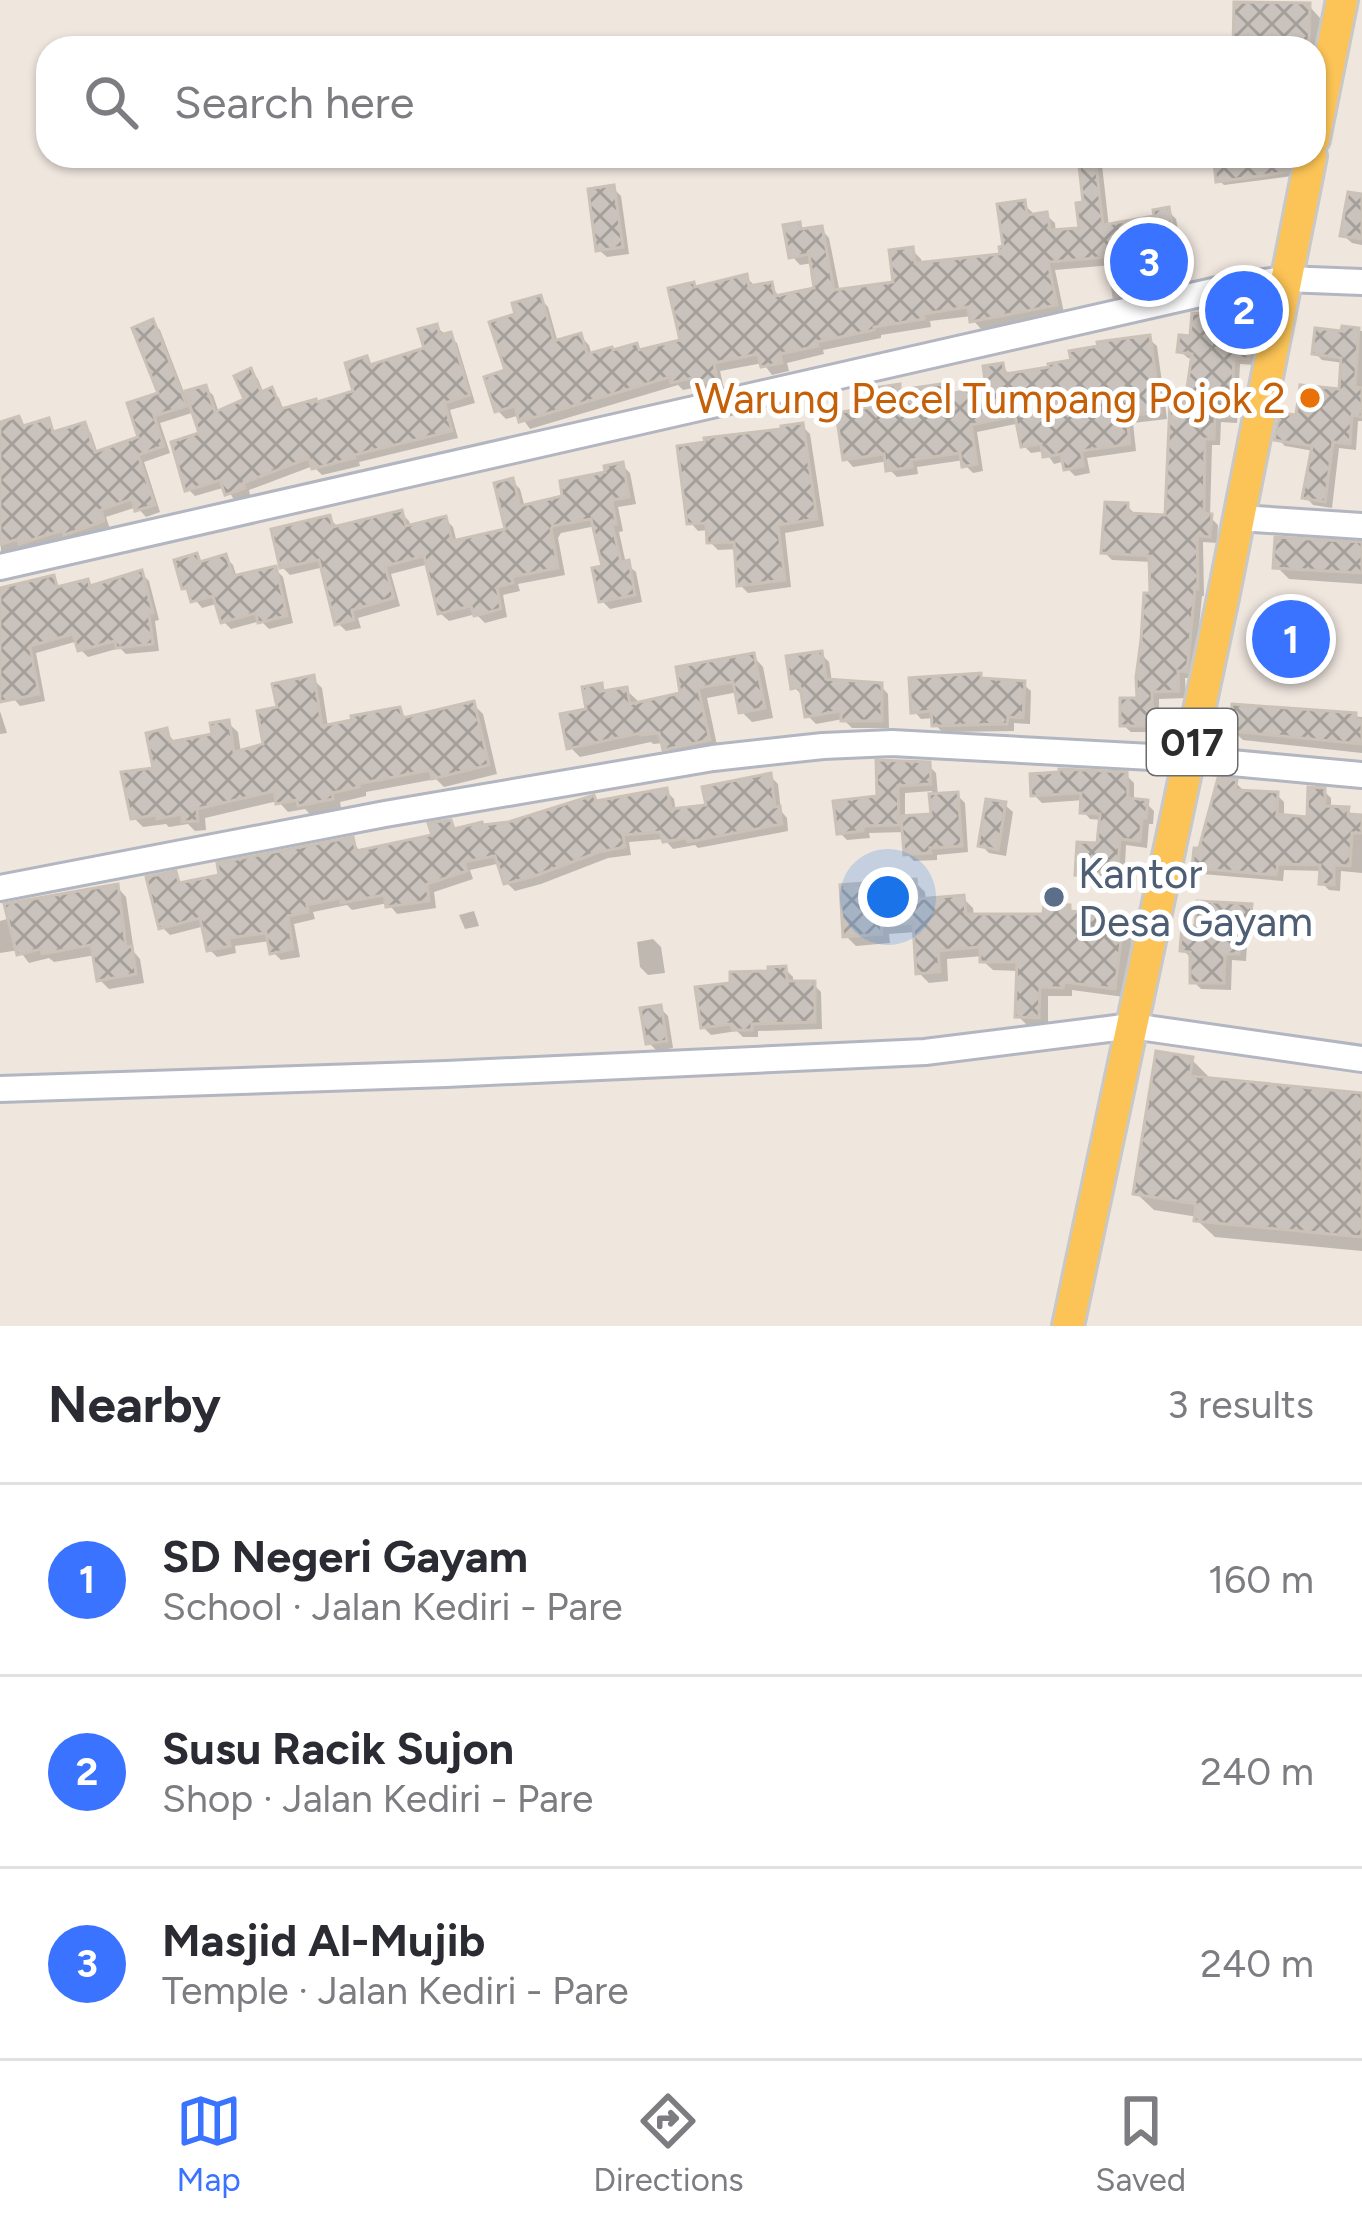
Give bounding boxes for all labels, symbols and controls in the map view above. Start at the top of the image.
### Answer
search box [36,36,1326,168]
icon: search [78,69,144,135]
text: Search here [174,75,414,129]
pin: 3 [1110,217,1188,307]
pin: 2 [1205,265,1283,355]
place label: Warung Pecel Tumpang Pojok 2 [695,373,1286,424]
marker: Warung Pecel Tumpang Pojok 2 [1297,385,1323,411]
pin: 1 [1252,594,1330,684]
road number: 017 [1147,709,1237,775]
place label: Kantor Desa Gayam [1078,848,1313,947]
your location [858,867,918,927]
marker: Kantor Desa Gayam [1041,884,1067,910]
text: Nearby [48,1374,221,1435]
text: 3 results [1167,1381,1314,1428]
text: SD Negeri Gayam [162,1529,528,1583]
text: 1 [79,1556,95,1603]
text: 160 m [1208,1556,1314,1603]
text: School · Jalan Kediri - Pare [162,1583,623,1630]
text: Susu Racik Sujon [162,1721,514,1775]
text: 2 [76,1748,98,1795]
text: 240 m [1200,1748,1314,1795]
text: Shop · Jalan Kediri - Pare [162,1775,593,1822]
text: Masjid Al-Mujib [162,1913,485,1967]
text: 3 [76,1940,98,1987]
text: 240 m [1200,1940,1314,1987]
text: Temple · Jalan Kediri - Pare [162,1967,629,2014]
tab: Map [176,2088,242,2199]
tab: Directions [593,2088,744,2199]
tab: Saved [1095,2088,1186,2199]

